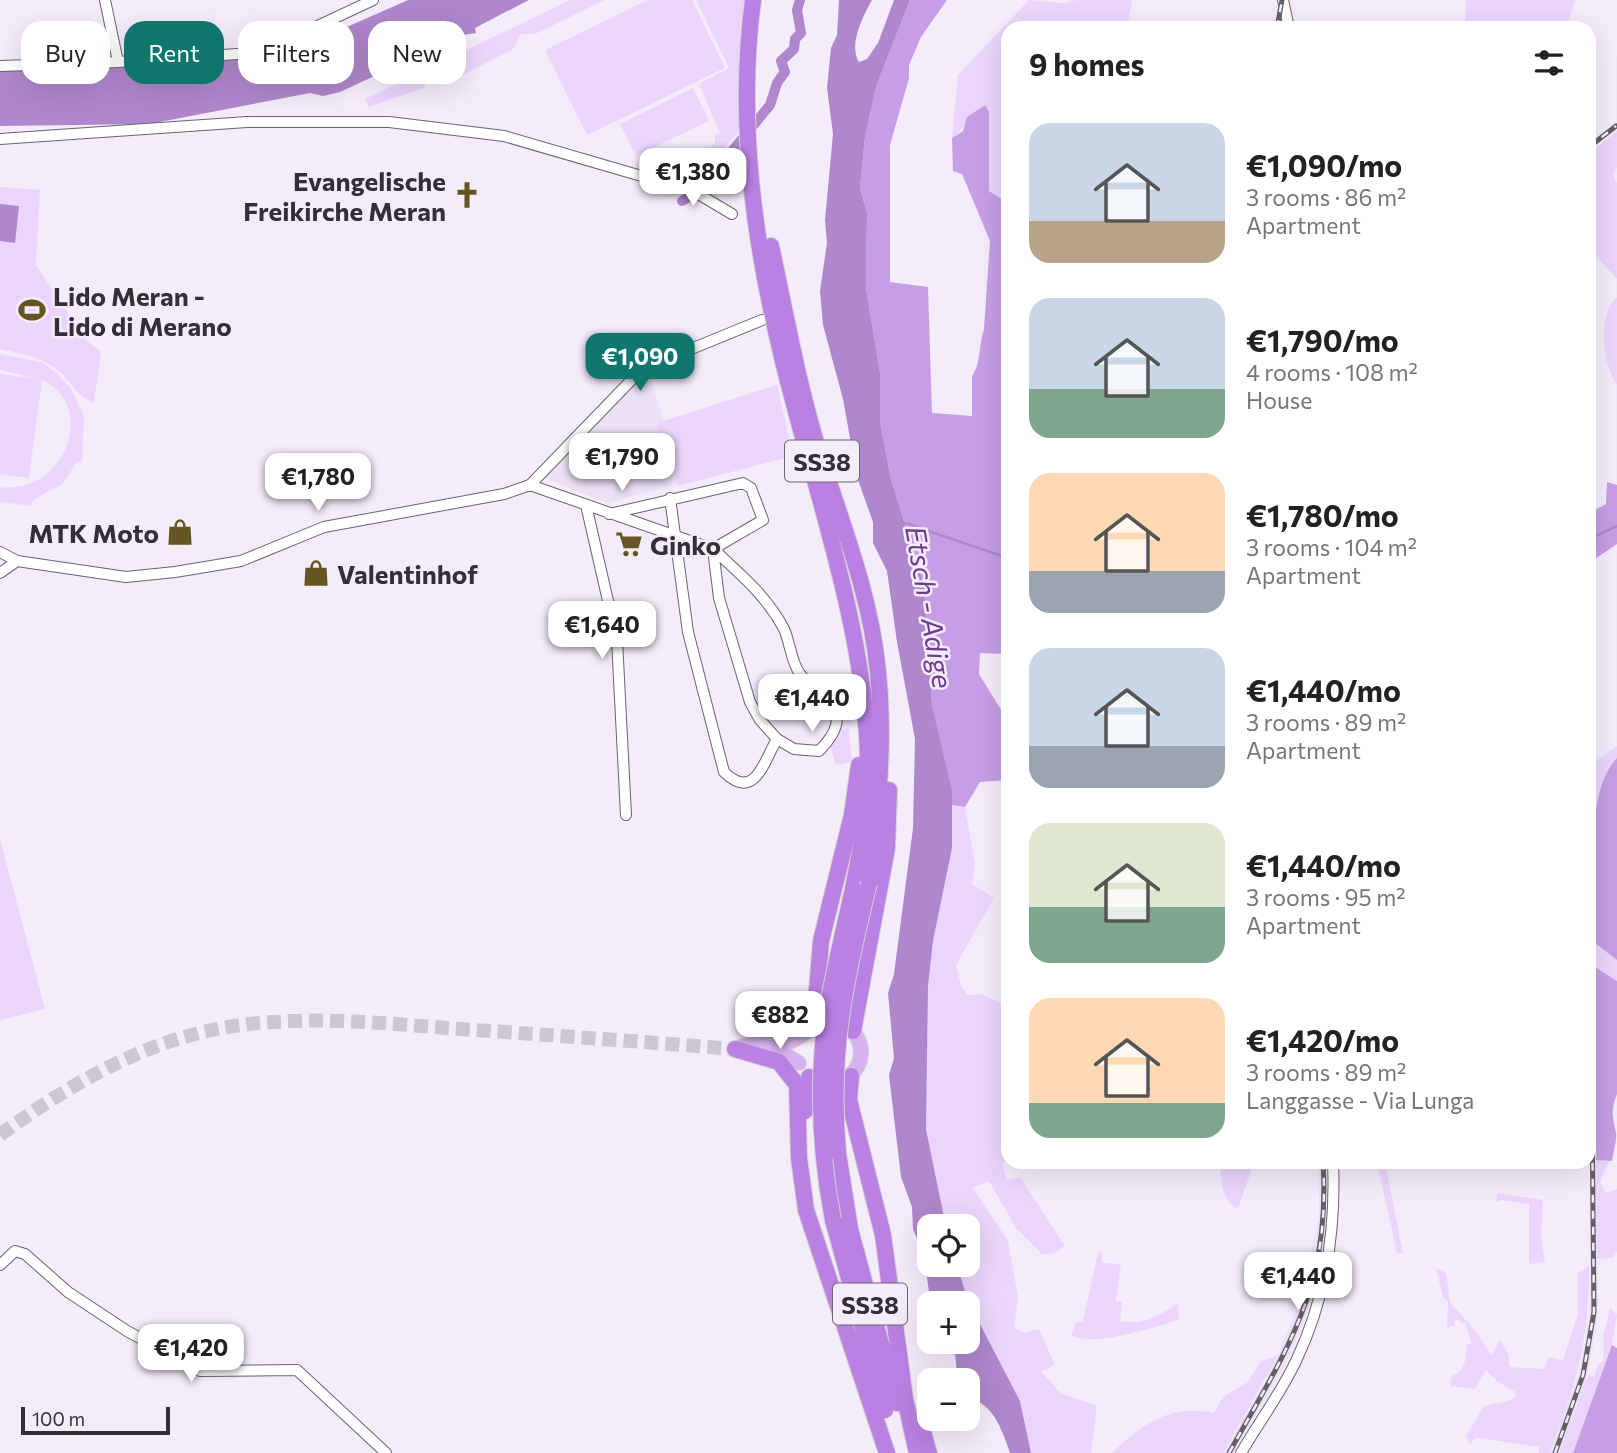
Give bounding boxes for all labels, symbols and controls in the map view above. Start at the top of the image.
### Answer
chip: Buy [21,21,110,84]
chip: Rent [124,21,224,84]
chip: Filters [238,21,354,84]
chip: New [368,21,466,84]
icon: filters [1530,44,1568,82]
text: 9 homes [1029,45,1144,82]
text: €1,090/mo [1246,146,1402,183]
pin: €1,380 [636,148,750,208]
icon: home [1085,151,1169,235]
text: €1,380 [655,157,731,185]
place label: Evangelische Freikirche Meran [243,165,446,226]
church icon: Evangelische Freikirche Meran [452,180,482,210]
text: 3 rooms · 86 m² [1246,183,1406,211]
text: Apartment [1246,211,1361,239]
place label: Lido Meran - Lido di Merano [53,280,232,341]
sports icon: Lido Meran - Lido di Merano [17,295,47,325]
text: €1,790/mo [1246,321,1399,358]
icon: home [1085,326,1169,410]
pin: €1,090 [583,334,697,393]
text: €1,090 [602,342,678,370]
text: 4 rooms · 108 m² [1246,358,1418,386]
text: House [1246,386,1312,414]
pin: €1,790 [565,434,679,493]
road number: SS38 [785,440,859,482]
text: €1,790 [585,442,659,470]
pin: €1,780 [261,454,375,513]
text: €1,780 [281,462,355,490]
text: €1,780/mo [1246,496,1399,533]
icon: home [1085,501,1169,585]
place label: MTK Moto [28,517,159,548]
shop icon: MTK Moto [165,517,195,547]
water label: Etsch - Adige [899,523,961,691]
supermarket icon: Ginko [614,529,644,559]
place label: Ginko [650,529,721,560]
text: 3 rooms · 104 m² [1246,533,1417,561]
shop icon: Valentinhof [301,558,331,588]
place label: Valentinhof [337,558,478,589]
text: Apartment [1246,561,1361,589]
pin: €1,640 [545,602,659,661]
text: €1,640 [564,610,640,638]
text: €1,440/mo [1246,671,1401,708]
pin: €1,440 [755,674,869,734]
icon: home [1085,676,1169,760]
text: €1,440 [774,683,850,711]
text: 3 rooms · 89 m² [1246,708,1406,736]
text: Apartment [1246,736,1361,764]
text: €1,440/mo [1246,846,1401,883]
icon: home [1085,851,1169,935]
text: 3 rooms · 95 m² [1246,883,1405,911]
text: Apartment [1246,911,1361,939]
pin: €882 [739,992,821,1051]
text: €882 [751,1000,809,1028]
text: €1,420/mo [1246,1021,1399,1058]
icon: home [1085,1026,1169,1110]
text: 3 rooms · 89 m² [1246,1058,1406,1086]
text: Langgasse - Via Lunga [1246,1086,1474,1114]
map controls [917,1214,980,1431]
button: locate [917,1214,980,1277]
pin: €1,440 [1241,1252,1355,1312]
text: €1,440 [1260,1261,1336,1289]
road number: SS38 [833,1284,907,1324]
button: + [917,1291,980,1354]
pin: €1,420 [134,1324,248,1384]
text: €1,420 [154,1333,228,1361]
button: − [917,1368,980,1431]
scale bar [21,1404,170,1436]
text: 100 m [32,1407,85,1430]

